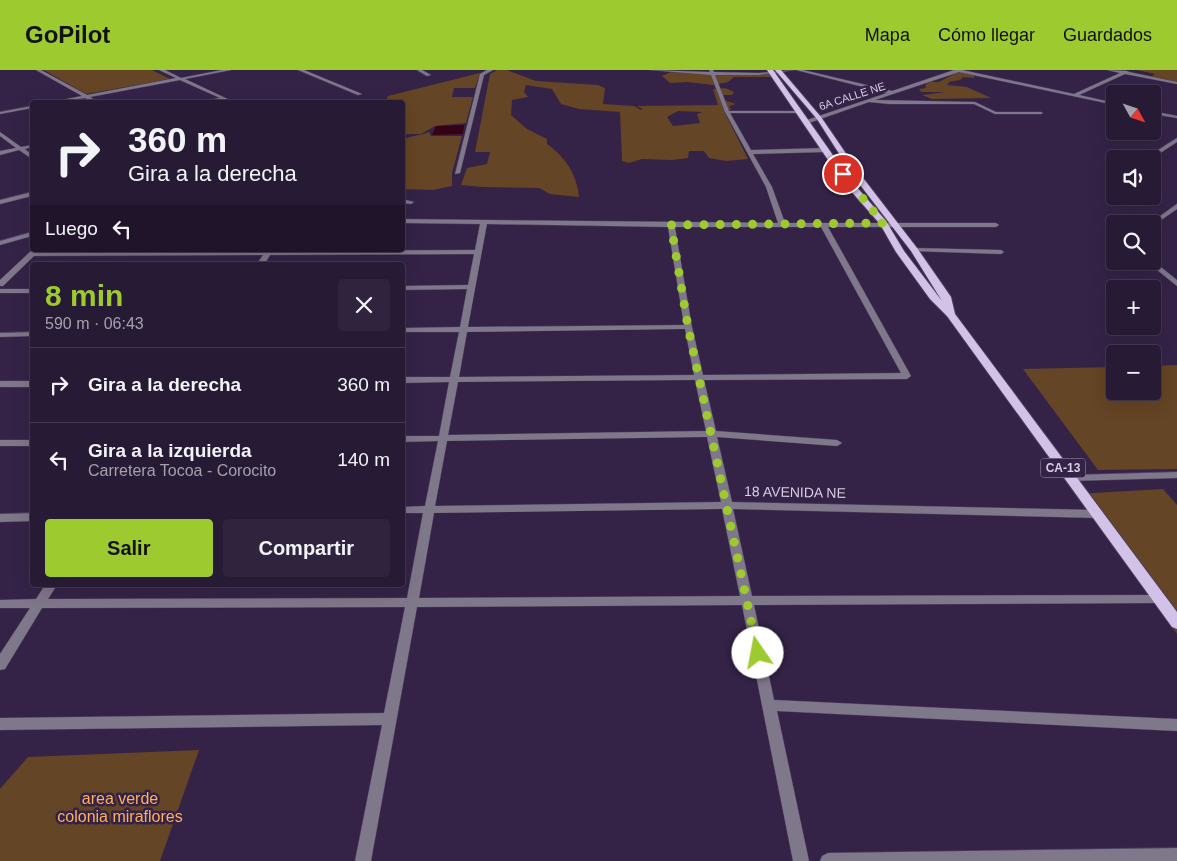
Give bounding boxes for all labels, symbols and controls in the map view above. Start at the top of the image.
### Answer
text: GoPilot [25,21,110,48]
text: Mapa [865,25,910,45]
text: Cómo llegar [938,25,1035,45]
text: Guardados [1063,25,1152,45]
street label: 6A CALLE NE [817,80,887,112]
north arrow [1106,85,1161,140]
map controls [1106,85,1161,400]
icon: right [45,120,110,185]
text: 360 m [128,120,227,159]
button: sound [1106,150,1161,205]
pin [822,153,864,195]
icon: arrive [829,160,857,188]
text: Gira a la derecha [128,161,297,186]
icon: left [108,215,136,243]
button: search [1106,215,1161,270]
text: Luego [45,218,98,239]
text: 8 min [45,279,123,312]
button: close [338,279,390,331]
button: + [1106,280,1161,335]
text: 590 m · 06:43 [45,315,144,332]
button: − [1106,345,1161,400]
icon: right [45,371,73,399]
text: Gira a la derecha [88,374,241,395]
text: 360 m [337,374,390,395]
text: Gira a la izquierda [88,440,252,461]
icon: left [45,446,73,474]
text: 140 m [337,449,390,470]
road number: CA-13 [1040,458,1086,478]
text: Carretera Tocoa - Corocito [88,462,276,479]
street label: 18 AVENIDA NE [744,483,846,501]
button: Salir [45,519,213,577]
button: Compartir [223,519,390,577]
position arrow [731,626,783,678]
park label: area verde colonia miraflores [57,790,183,825]

